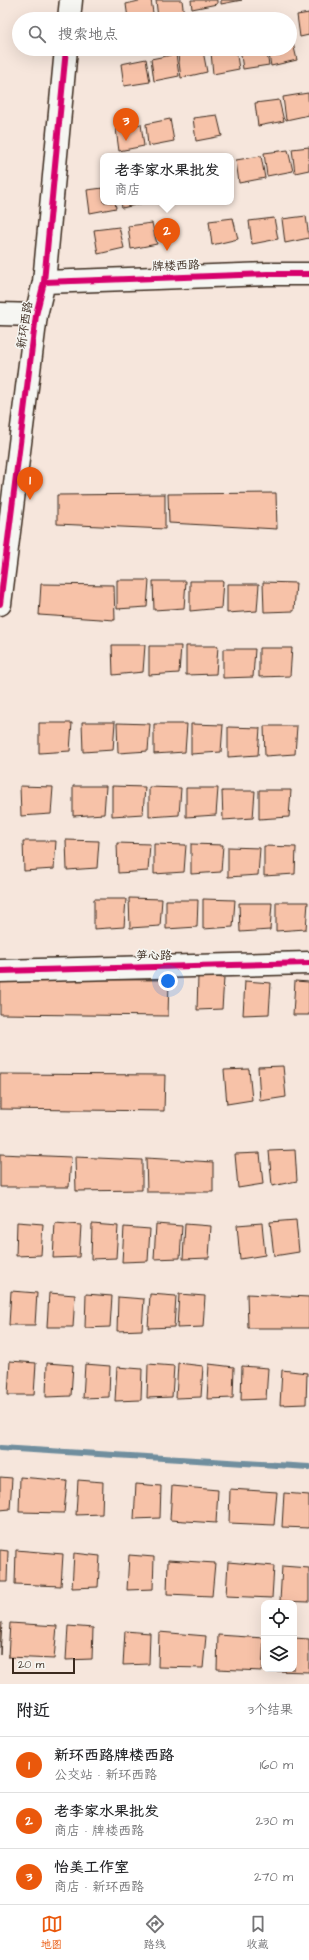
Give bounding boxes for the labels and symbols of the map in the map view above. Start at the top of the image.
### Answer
pin: 3 [113,108,139,141]
pin: 2 [154,218,180,251]
street label: 牌楼西路 [152,257,200,275]
street label: 新环西路 [13,300,37,350]
pin: 1 [17,467,43,500]
street label: 笋心路 [136,947,172,965]
your location [158,971,178,991]
scale bar [12,1656,75,1675]

